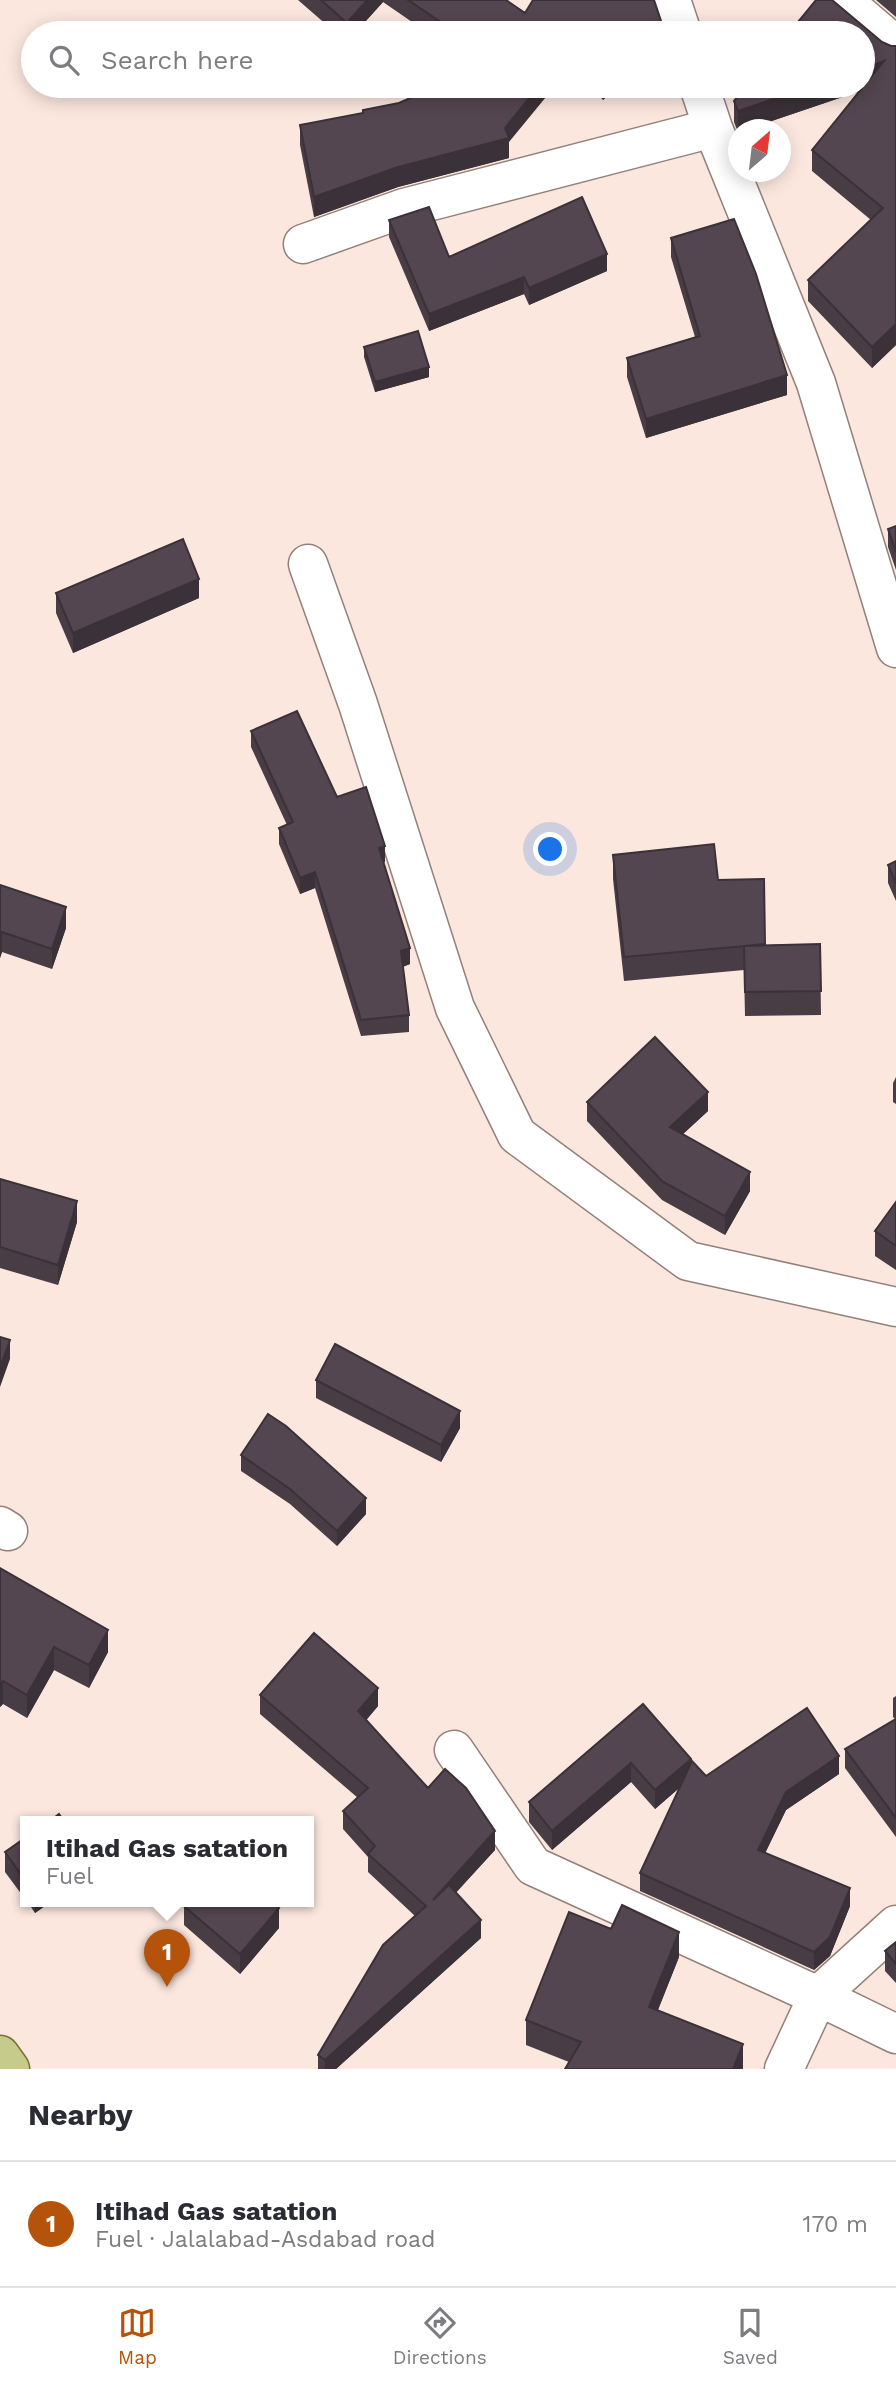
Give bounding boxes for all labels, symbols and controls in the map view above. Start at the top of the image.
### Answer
search box [21,21,875,98]
icon: search [45,41,83,79]
text: Search here [101,45,253,75]
north arrow [728,119,791,182]
your location [533,832,567,866]
popup [20,1816,314,1907]
text: Itihad Gas satation [46,1833,288,1863]
text: Fuel [46,1863,93,1890]
pin: 1 [144,1929,190,1987]
text: Nearby [28,2097,133,2132]
text: Itihad Gas satation [95,2196,337,2226]
text: 1 [46,2211,56,2238]
text: 170 m [803,2211,868,2238]
text: Fuel · Jalalabad-Asdabad road [95,2226,436,2253]
tab: Map [118,2304,157,2369]
tab: Directions [393,2304,487,2369]
tab: Saved [723,2304,778,2369]

